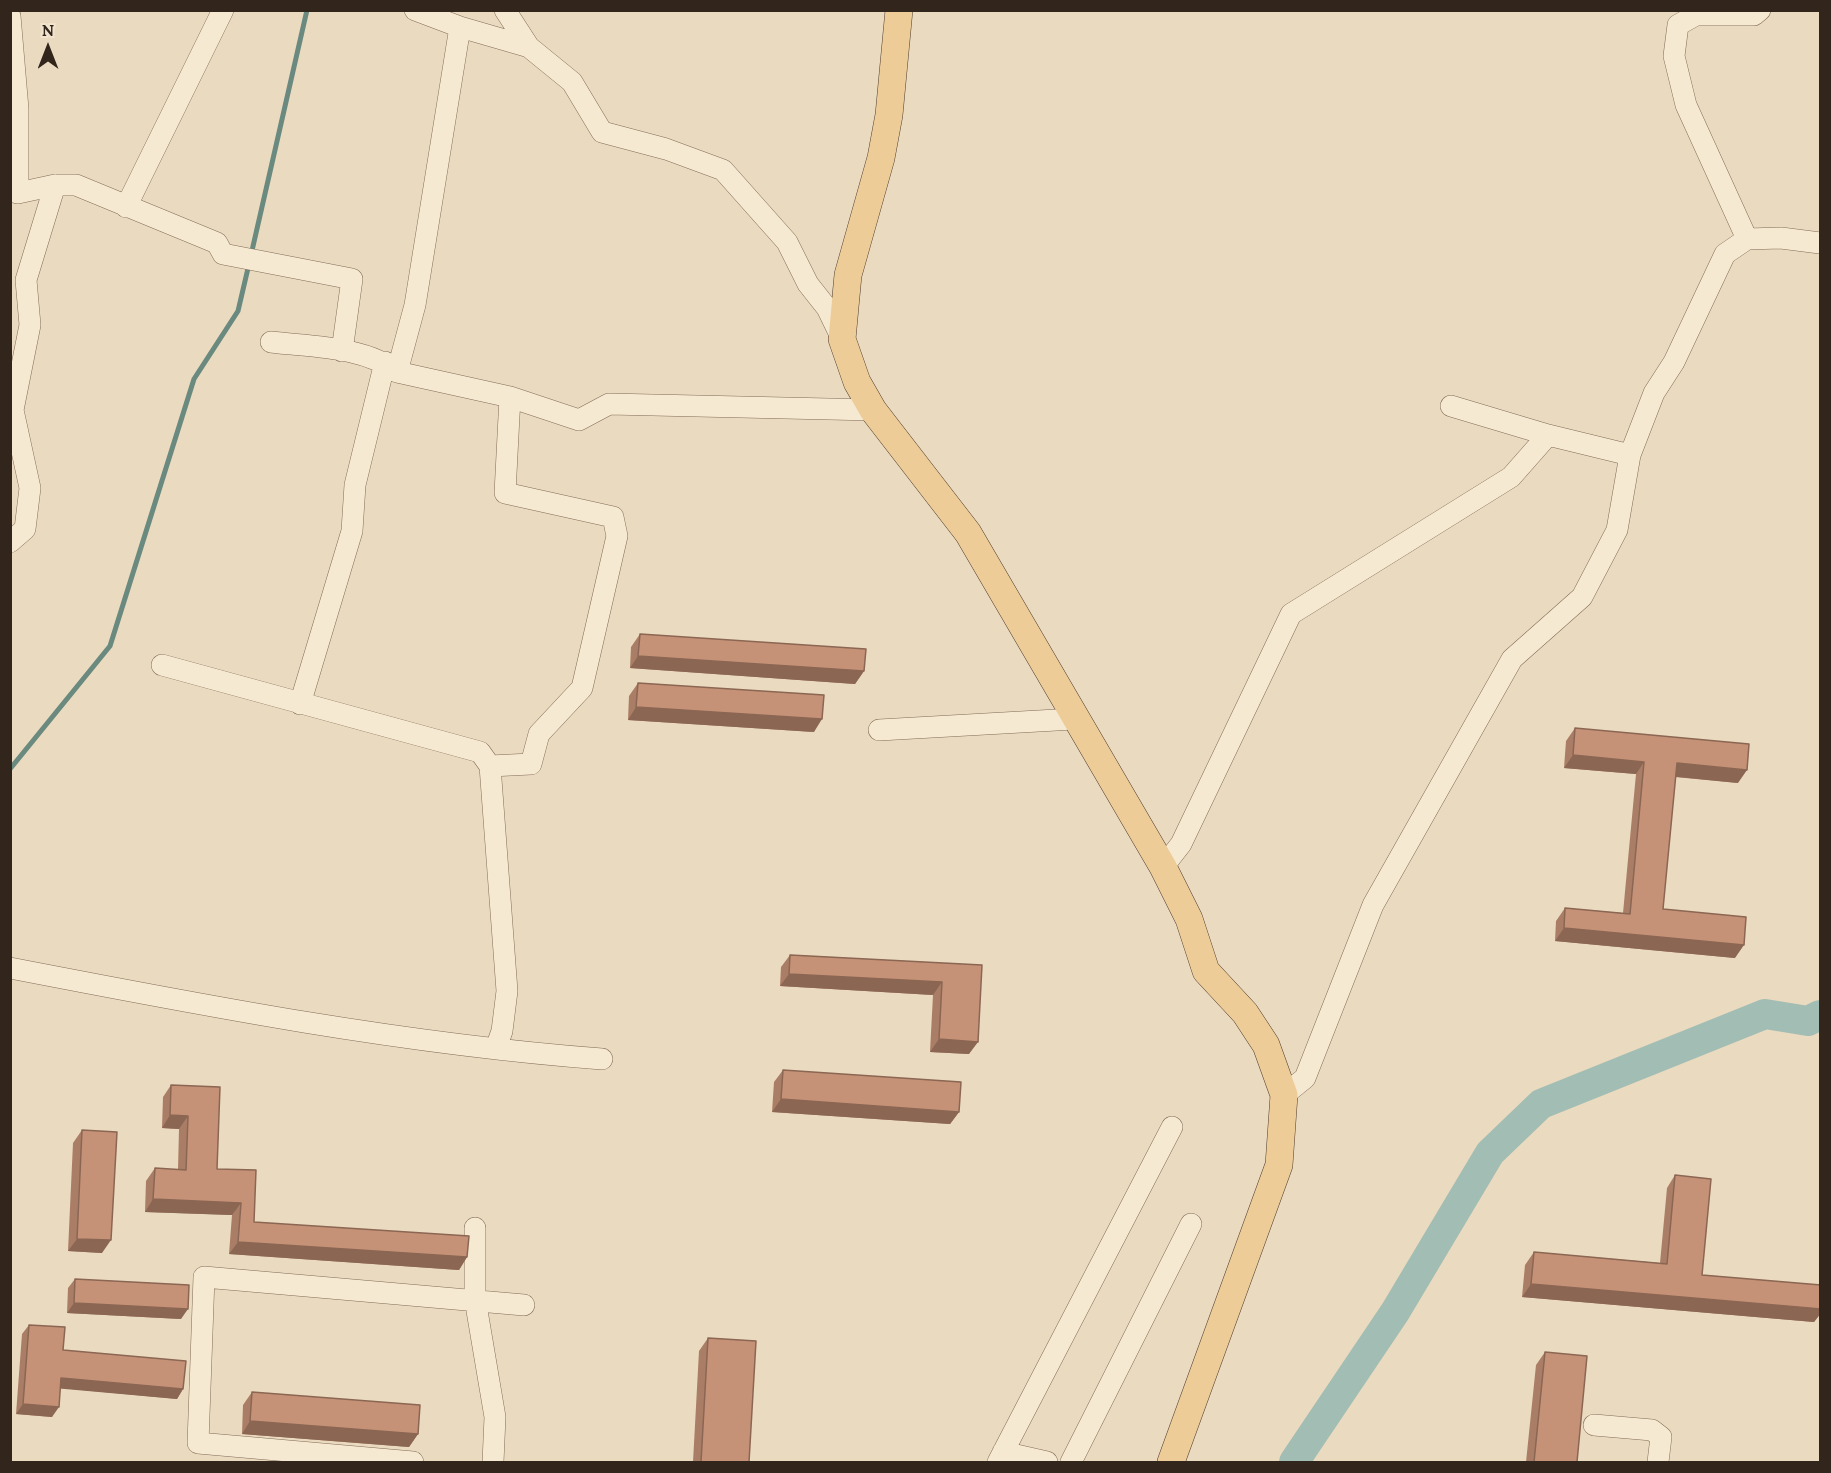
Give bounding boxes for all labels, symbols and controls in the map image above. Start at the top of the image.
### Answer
north arrow [18,18,78,78]
text: N [42,20,54,40]

